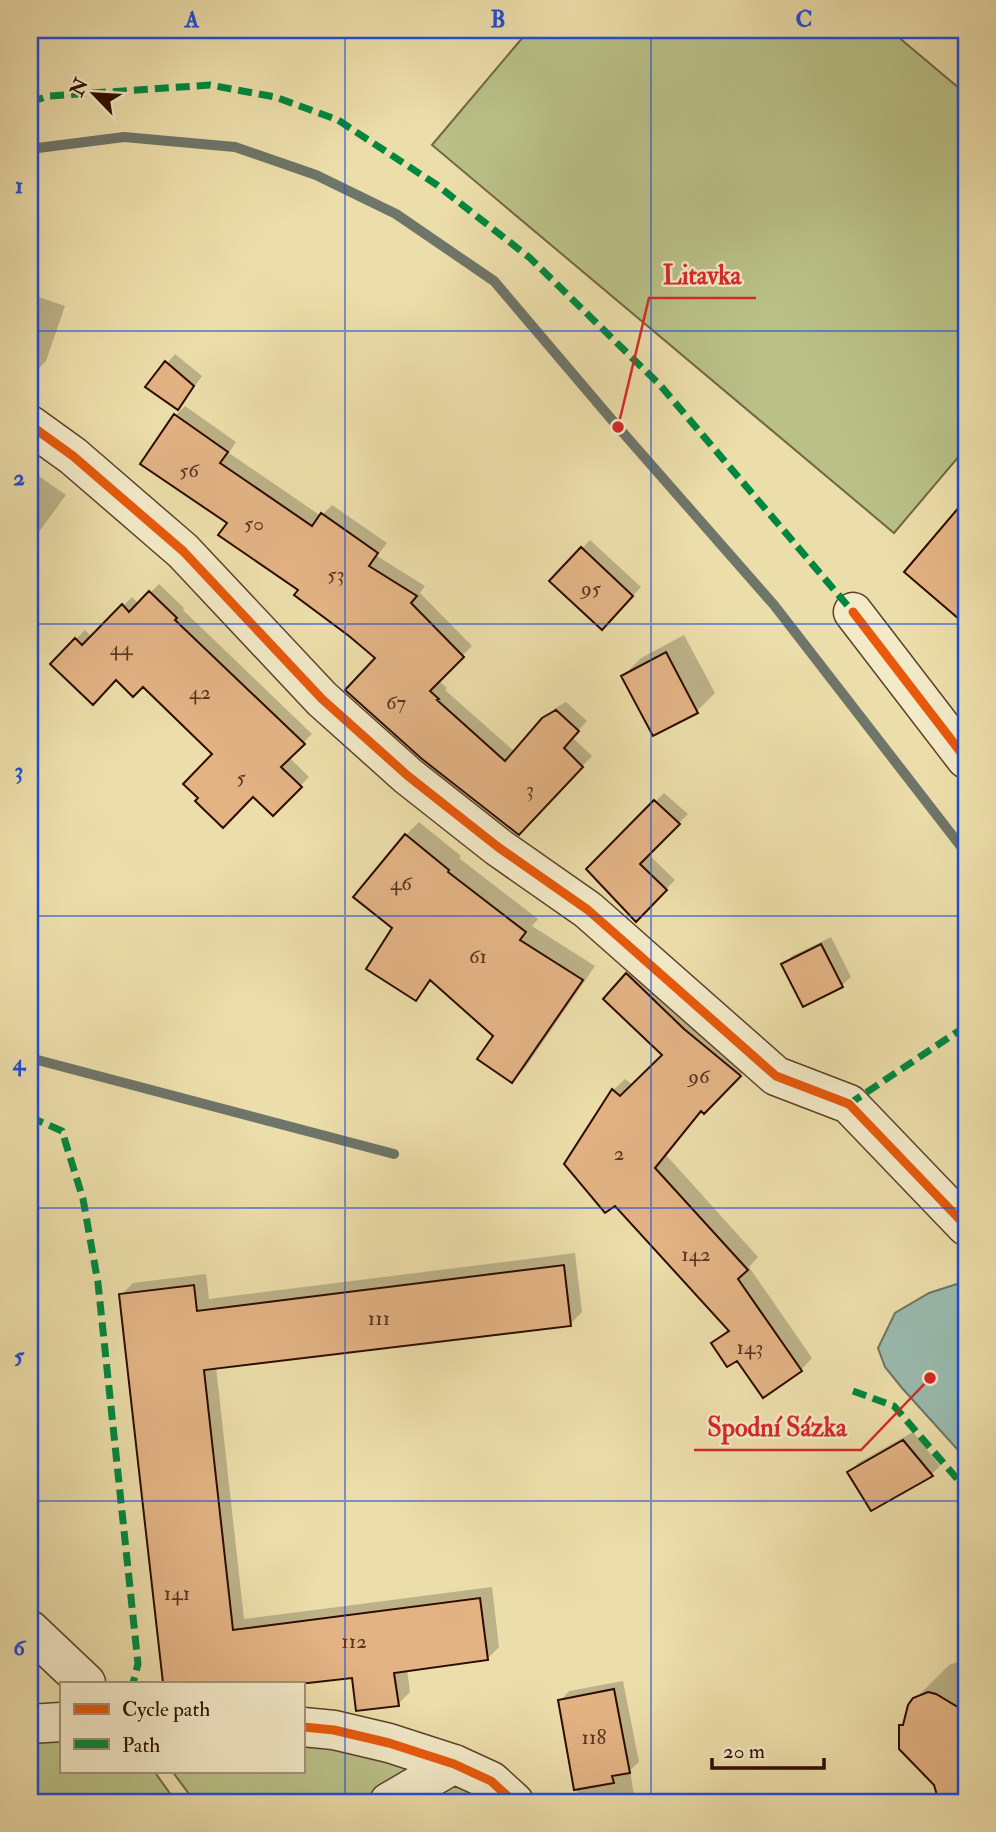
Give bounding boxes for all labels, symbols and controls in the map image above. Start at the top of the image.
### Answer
text: A [184,5,200,34]
text: B [490,5,506,34]
text: C [796,5,812,34]
north arrow [60,60,130,130]
text: N [65,74,94,101]
text: 1 [15,171,23,200]
callout: Litavka [649,251,756,298]
text: Litavka [663,260,742,292]
house number: 56 [179,457,200,484]
text: 2 [13,463,25,492]
house number: 50 [244,510,264,537]
house number: 53 [327,561,345,588]
house number: 95 [579,575,602,602]
house number: 44 [110,635,134,662]
house number: 42 [189,679,211,706]
house number: 67 [386,689,406,716]
text: 3 [15,756,23,785]
house number: 5 [236,764,246,791]
house number: 3 [526,776,534,803]
house number: 46 [390,870,413,897]
house number: 61 [469,943,487,970]
text: 4 [12,1048,27,1077]
house number: 96 [686,1063,711,1090]
house number: 2 [614,1140,624,1167]
house number: 142 [681,1241,711,1268]
house number: 111 [368,1305,390,1332]
house number: 143 [737,1334,763,1361]
text: 5 [14,1341,25,1370]
callout: Spodní Sázka [694,1403,861,1450]
text: Spodní Sázka [707,1412,848,1445]
house number: 141 [164,1580,190,1607]
house number: 112 [341,1628,367,1655]
text: 6 [13,1633,27,1662]
legend [60,1682,304,1772]
text: Cycle path [122,1696,210,1723]
house number: 118 [582,1724,607,1751]
scale bar [712,1727,824,1771]
text: Path [122,1732,160,1759]
text: 20 m [723,1738,765,1765]

